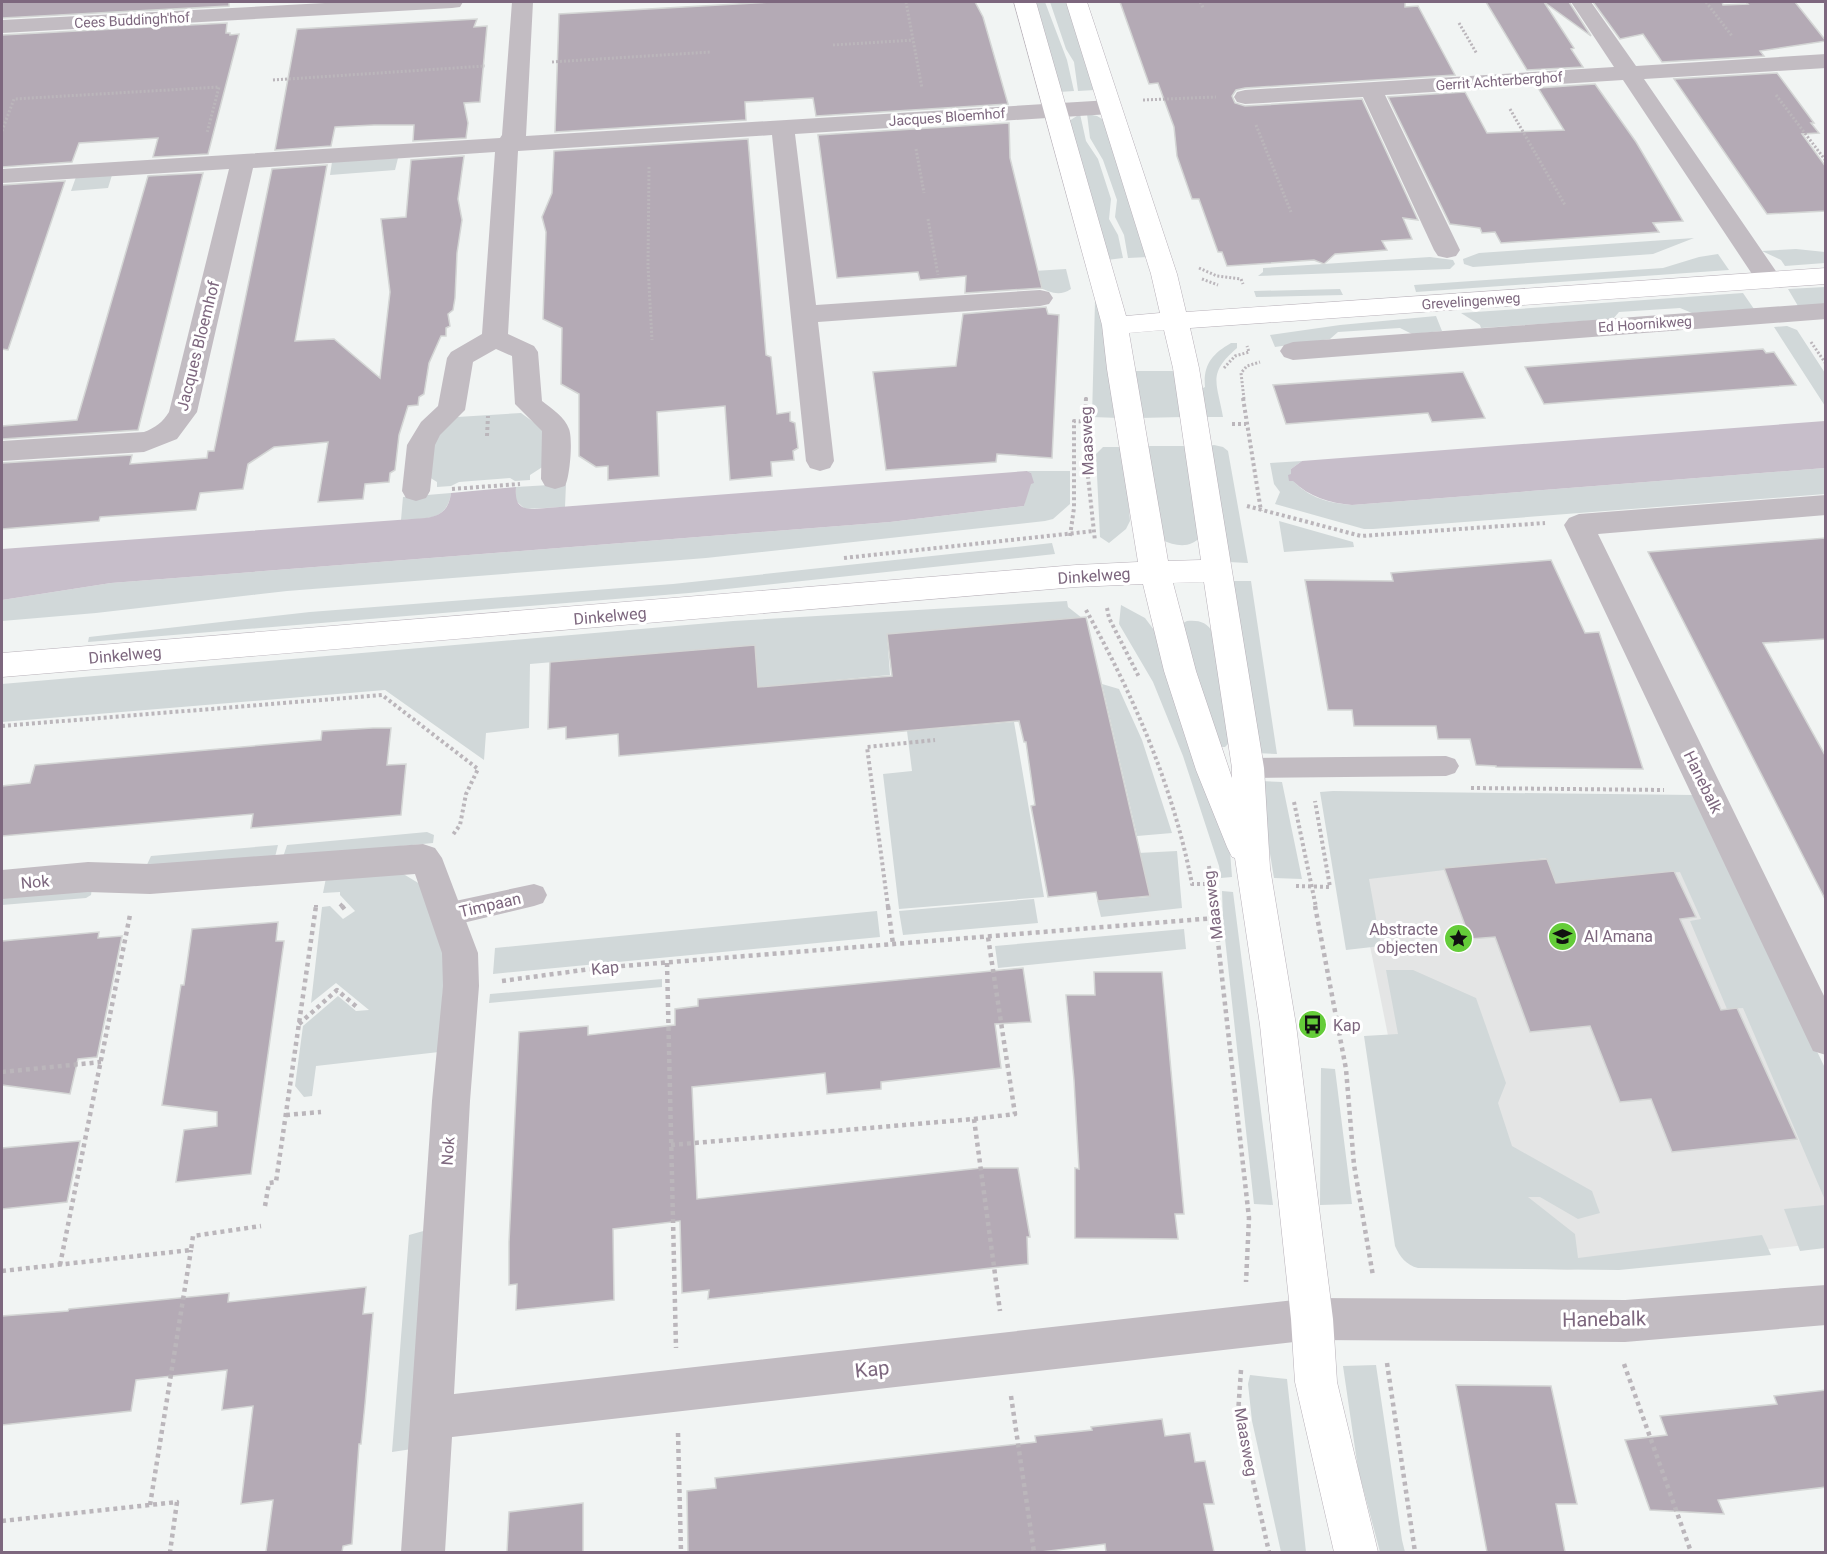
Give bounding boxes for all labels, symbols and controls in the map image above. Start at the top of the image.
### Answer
street label: Cees Buddingh'hof [74,9,190,31]
street label: Gerrit Achterberghof [1435,69,1563,93]
street label: Jacques Bloemhof [888,105,1006,129]
street label: Jacques Bloemhof [173,278,223,413]
street label: Grevelingenweg [1421,290,1521,312]
street label: Ed Hoornikweg [1598,313,1692,335]
street label: Maasweg [1076,406,1098,476]
street label: Dinkelweg [1057,564,1131,588]
street label: Dinkelweg [573,603,647,629]
street label: Dinkelweg [88,642,162,668]
street label: Hanebalk [1680,748,1727,817]
street label: Maasweg [1199,870,1227,940]
street label: Nok [20,871,51,893]
street label: Timpaan [457,889,523,921]
place label: Abstracte objecten [1369,920,1438,957]
school or university icon: Al Amana [1547,920,1579,952]
place icon: Abstracte objecten [1443,922,1475,954]
place label: Al Amana [1584,927,1653,946]
street label: Kap [590,957,620,979]
bus stop icon: Kap [1296,1009,1328,1041]
place label: Kap [1333,1016,1361,1035]
street label: Nok [438,1135,459,1166]
street label: Hanebalk [1562,1306,1647,1332]
street label: Kap [854,1355,890,1383]
street label: Maasweg [1231,1406,1261,1478]

